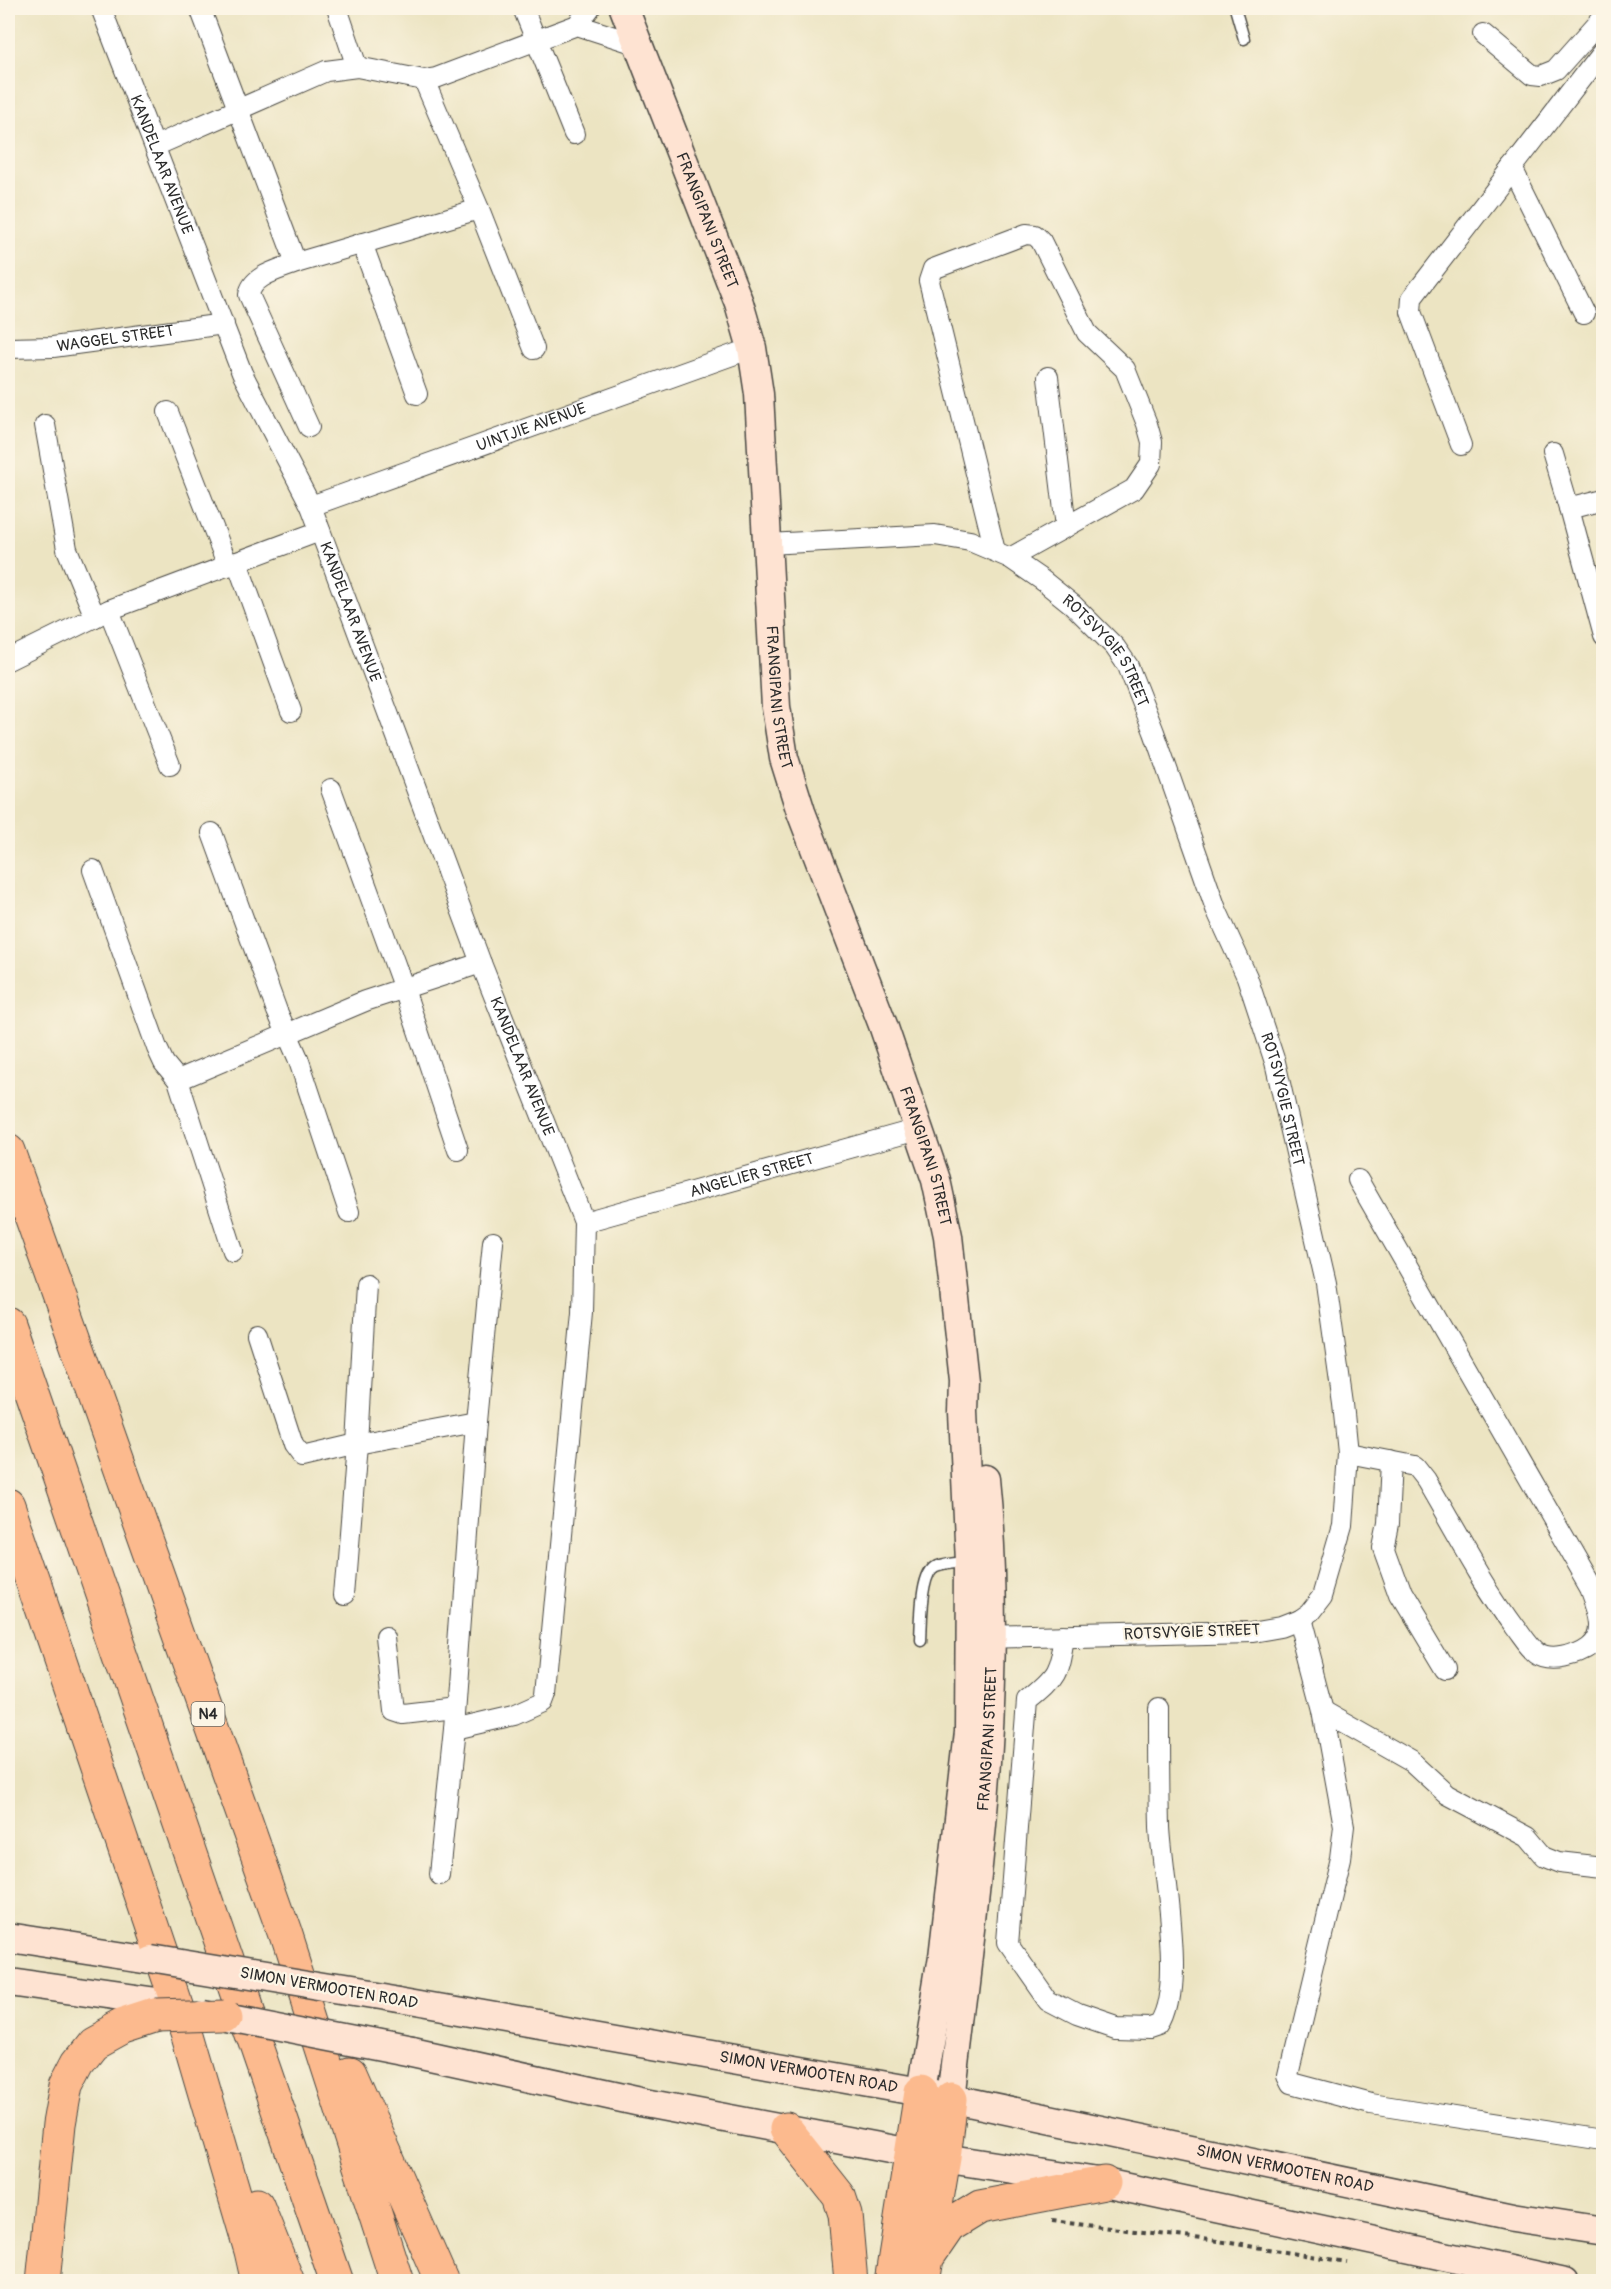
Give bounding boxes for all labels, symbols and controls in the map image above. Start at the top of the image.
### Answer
street label: KANDELAAR AVENUE [126,92,198,237]
street label: FRANGIPANI STREET [671,149,742,292]
street label: WAGGEL STREET [56,321,175,356]
street label: UINTJIE AVENUE [474,398,589,456]
street label: KANDELAAR AVENUE [315,539,386,685]
street label: ROTSVYGIE STREET [1058,590,1153,710]
street label: FRANGIPANI STREET [762,625,797,772]
street label: KANDELAAR AVENUE [485,994,559,1139]
street label: ROTSVYGIE STREET [1256,1030,1309,1168]
street label: FRANGIPANI STREET [895,1084,956,1228]
street label: ANGELIER STREET [687,1149,816,1202]
street label: ROTSVYGIE STREET [1123,1620,1261,1644]
street label: FRANGIPANI STREET [973,1666,1001,1812]
road number: N4 [192,1702,224,1726]
street label: SIMON VERMOOTEN ROAD [238,1962,420,2014]
street label: SIMON VERMOOTEN ROAD [718,2047,899,2098]
street label: SIMON VERMOOTEN ROAD [1194,2140,1375,2197]

